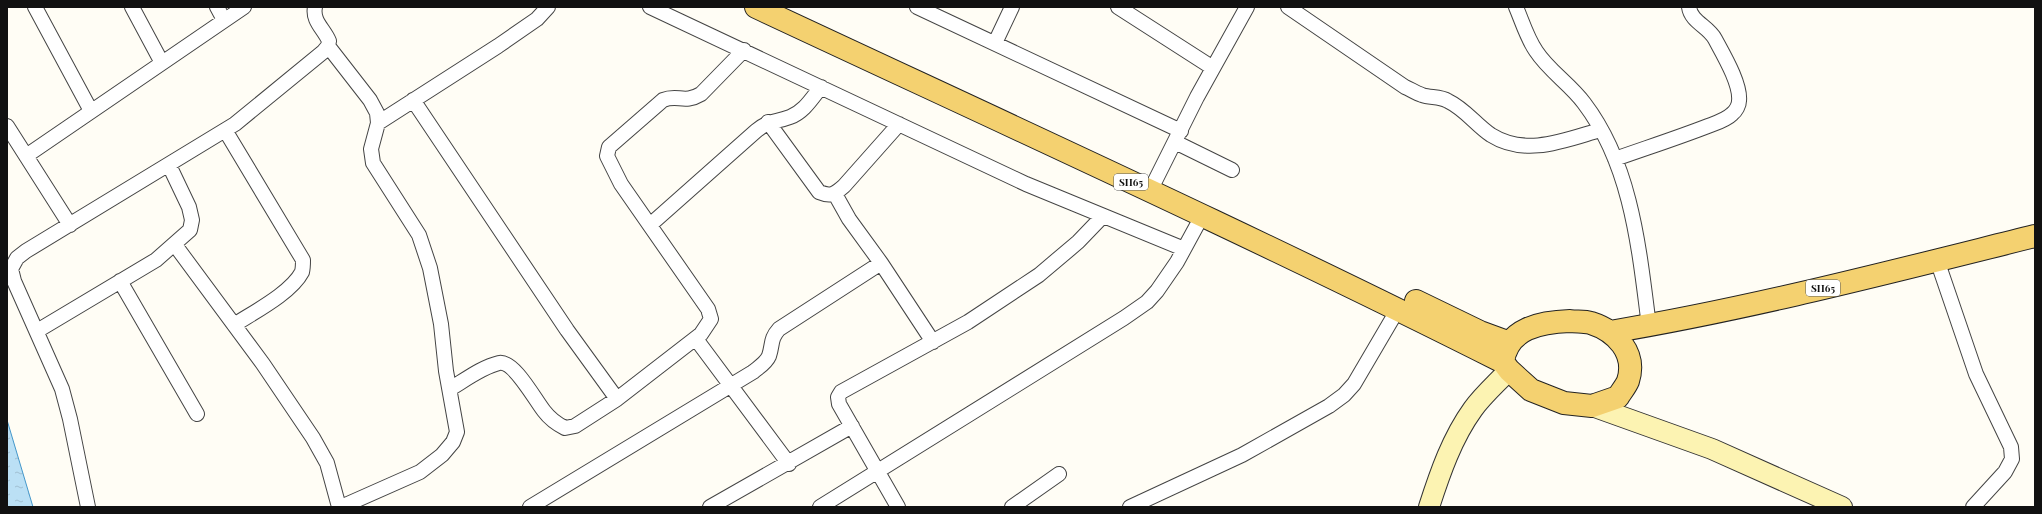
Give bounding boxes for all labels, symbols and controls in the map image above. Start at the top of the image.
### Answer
road number: SH65 [1114,174,1148,190]
road number: SH65 [1806,280,1840,296]

